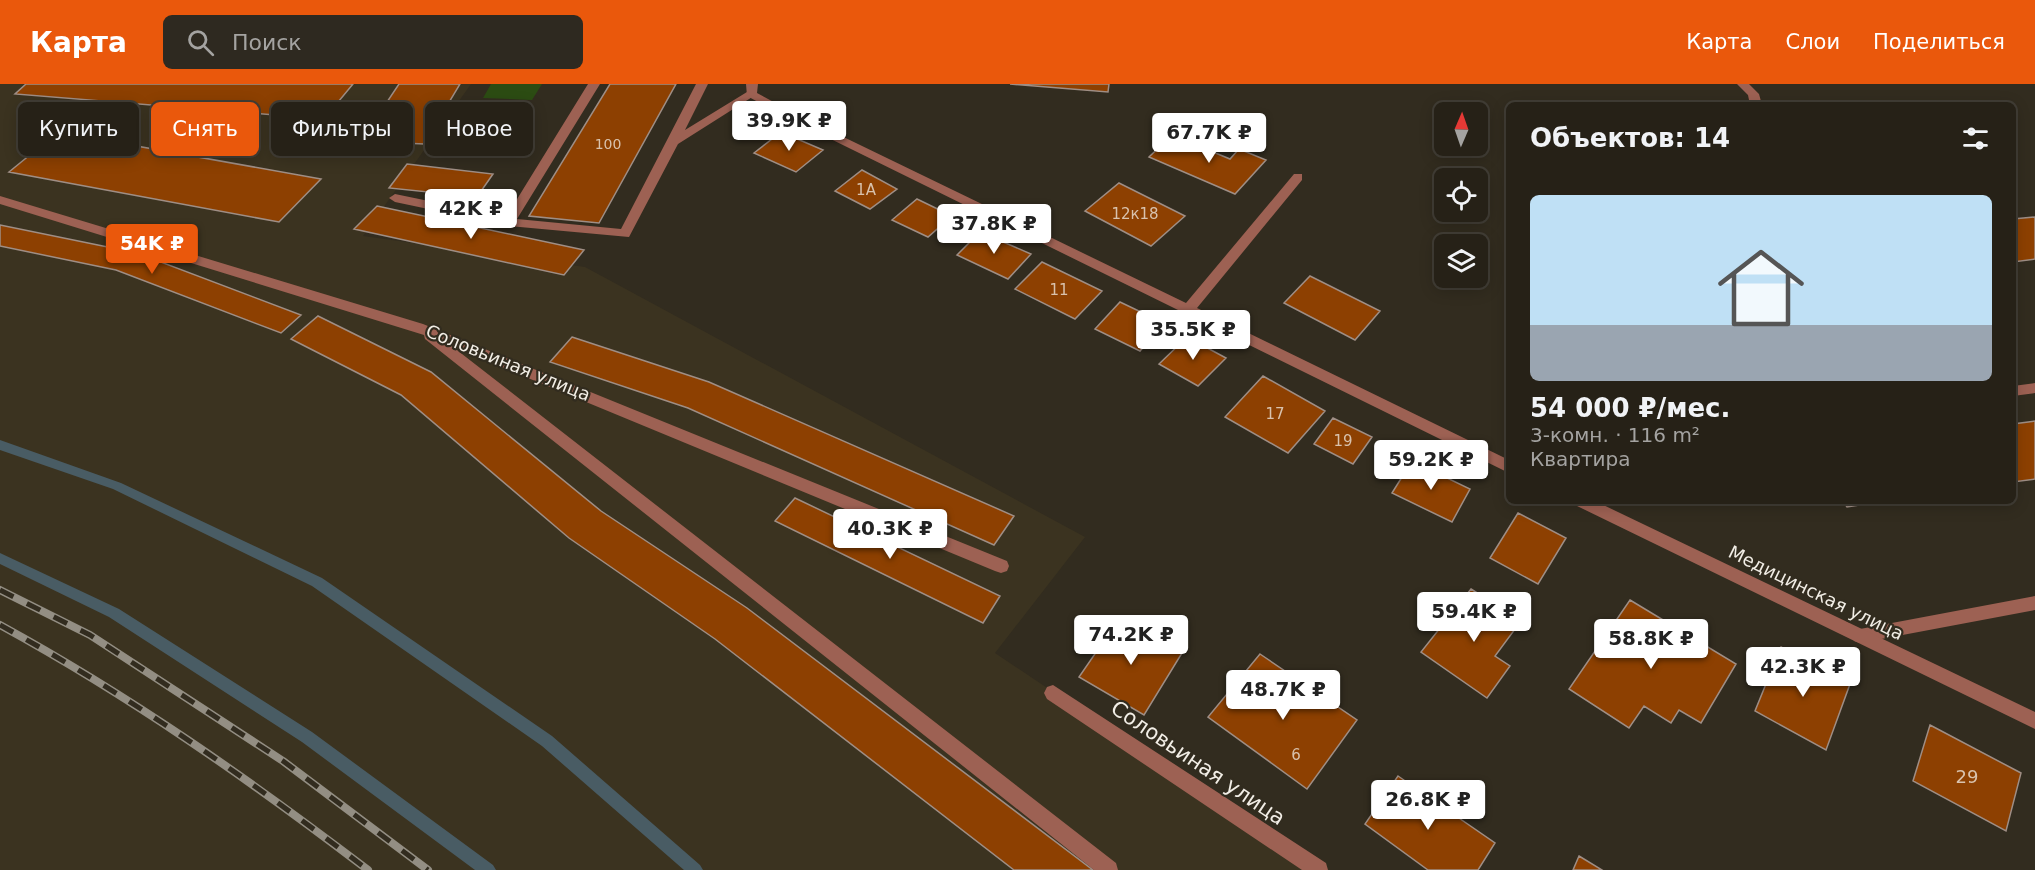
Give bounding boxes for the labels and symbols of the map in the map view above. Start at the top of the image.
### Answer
pin: 39.9K ₽ [734,101,844,152]
north arrow [1434,102,1488,156]
pin: 67.7K ₽ [1154,113,1264,164]
house number: 100 [595,136,621,152]
house number: 1А [856,181,877,199]
pin: 42K ₽ [429,189,513,240]
pin: 37.8K ₽ [939,204,1049,255]
house number: 12к18 [1111,205,1159,223]
pin: 54K ₽ [110,224,194,275]
house number: 11 [1049,281,1069,299]
pin: 35.5K ₽ [1138,310,1248,361]
street label: Соловьиная улица [423,320,593,405]
house number: 17 [1265,405,1285,423]
house number: 19 [1333,432,1353,450]
pin: 59.2K ₽ [1376,440,1486,491]
pin: 40.3K ₽ [835,509,945,560]
street label: Медицинская улица [1725,541,1907,644]
pin: 59.4K ₽ [1419,592,1529,643]
pin: 74.2K ₽ [1076,615,1186,666]
pin: 58.8K ₽ [1596,619,1706,670]
pin: 42.3K ₽ [1748,647,1858,698]
pin: 48.7K ₽ [1228,670,1338,721]
street label: Соловьиная улица [1106,696,1290,830]
house number: 6 [1291,746,1301,764]
house number: 29 [1956,766,1978,787]
pin: 26.8K ₽ [1373,780,1483,831]

